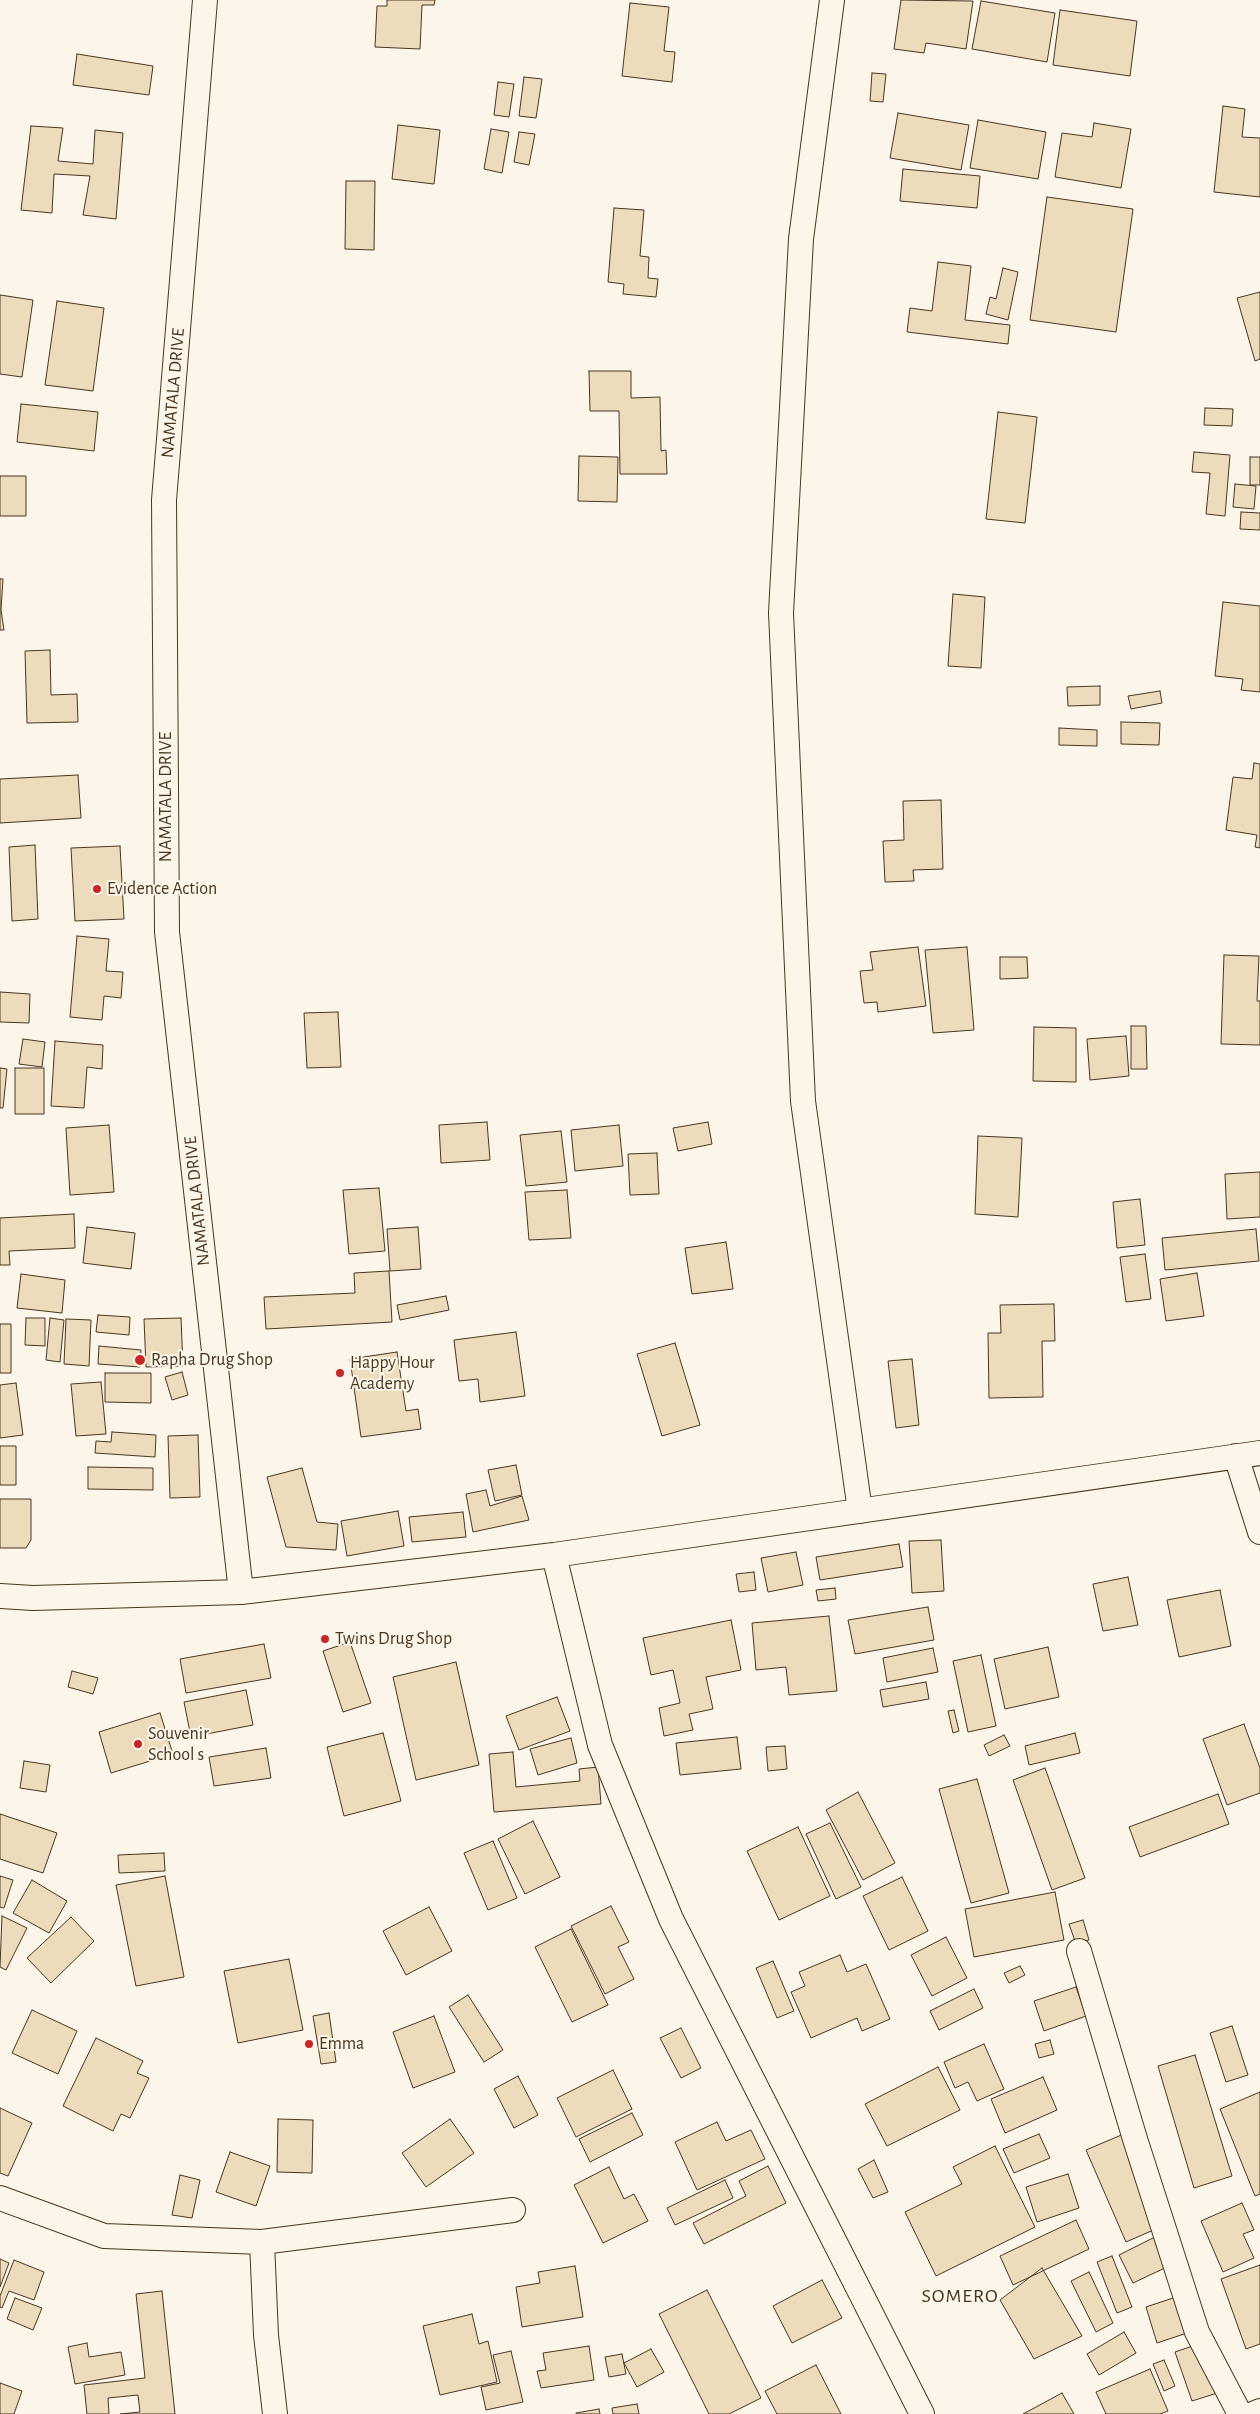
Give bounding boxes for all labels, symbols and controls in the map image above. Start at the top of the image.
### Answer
street label: NAMATALA DRIVE [157,327,189,459]
street label: NAMATALA DRIVE [155,732,177,862]
place label: Evidence Action [107,878,217,900]
marker: Evidence Action [91,883,103,895]
street label: NAMATALA DRIVE [179,1135,215,1267]
place label: Rapha Drug Shop [151,1349,273,1371]
place label: Happy Hour Academy [350,1352,435,1395]
marker: Rapha Drug Shop [133,1353,147,1367]
marker: Happy Hour Academy [334,1367,346,1379]
place label: Twins Drug Shop [335,1628,452,1650]
marker: Twins Drug Shop [319,1633,331,1645]
place label: Souvenir School s [148,1723,209,1766]
marker: Souvenir School s [132,1738,144,1750]
place label: Emma [319,2033,364,2055]
marker: Emma [303,2038,315,2050]
district label: SOMERO [921,2284,999,2308]

